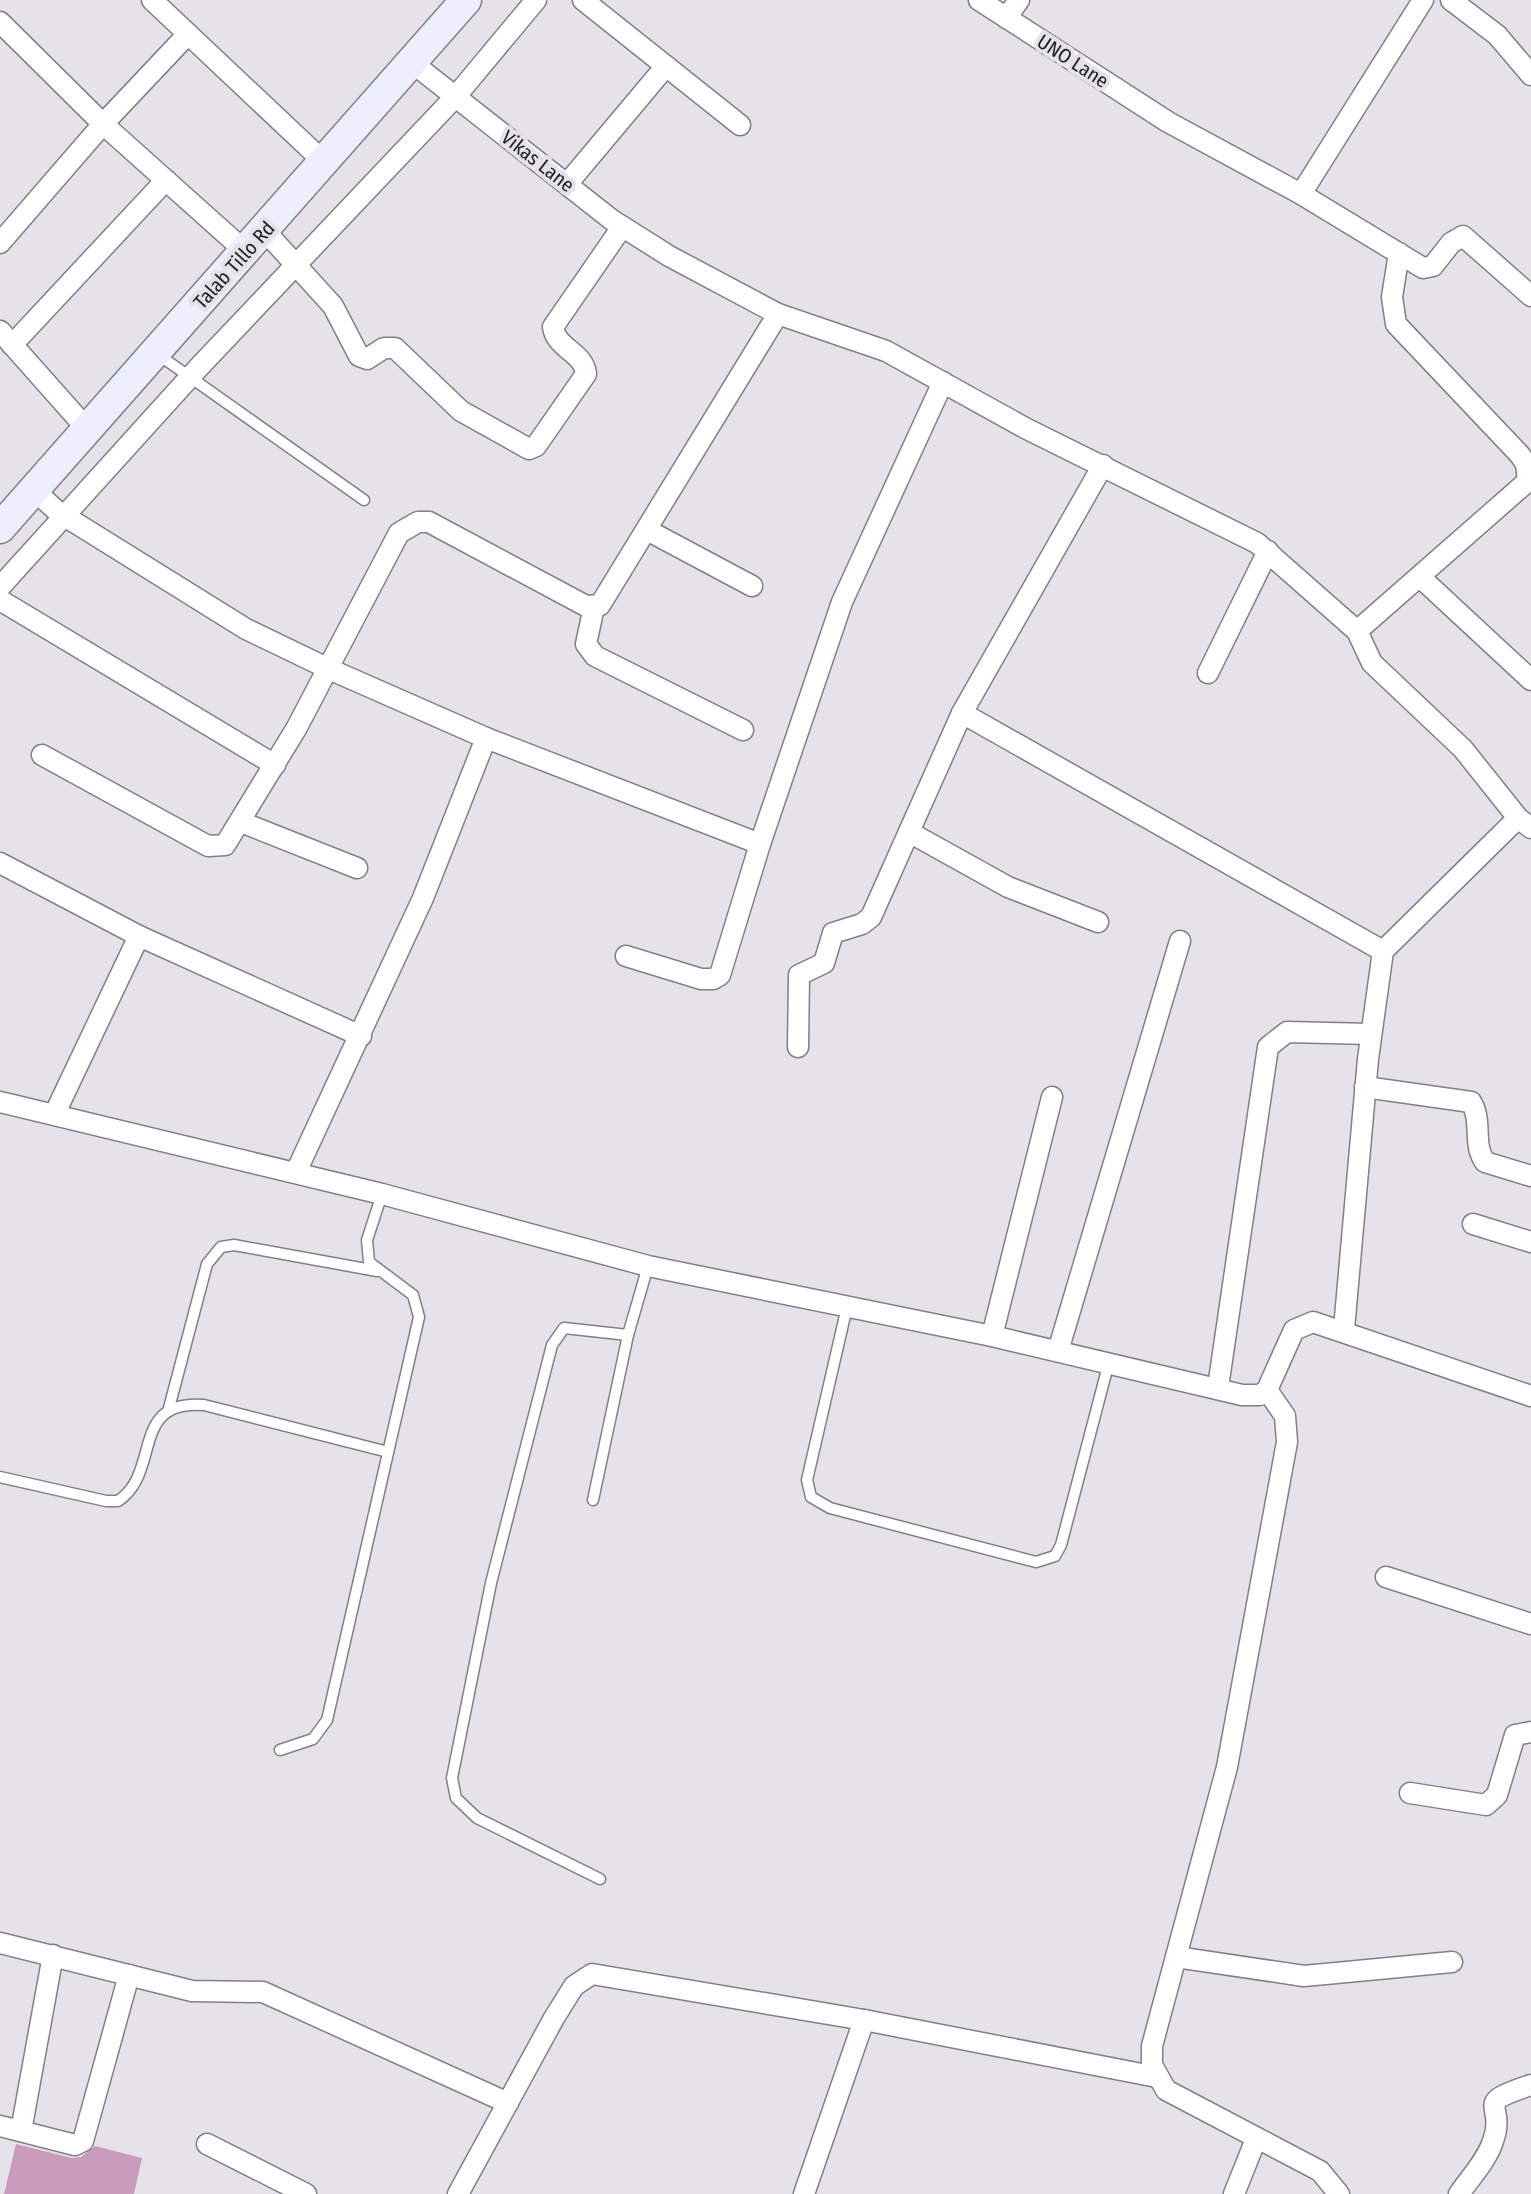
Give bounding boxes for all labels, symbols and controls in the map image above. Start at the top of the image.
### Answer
street label: UNO Lane [1033,29,1113,93]
street label: Vikas Lane [497,125,579,197]
street label: Talab Tillo Rd [188,216,280,314]

